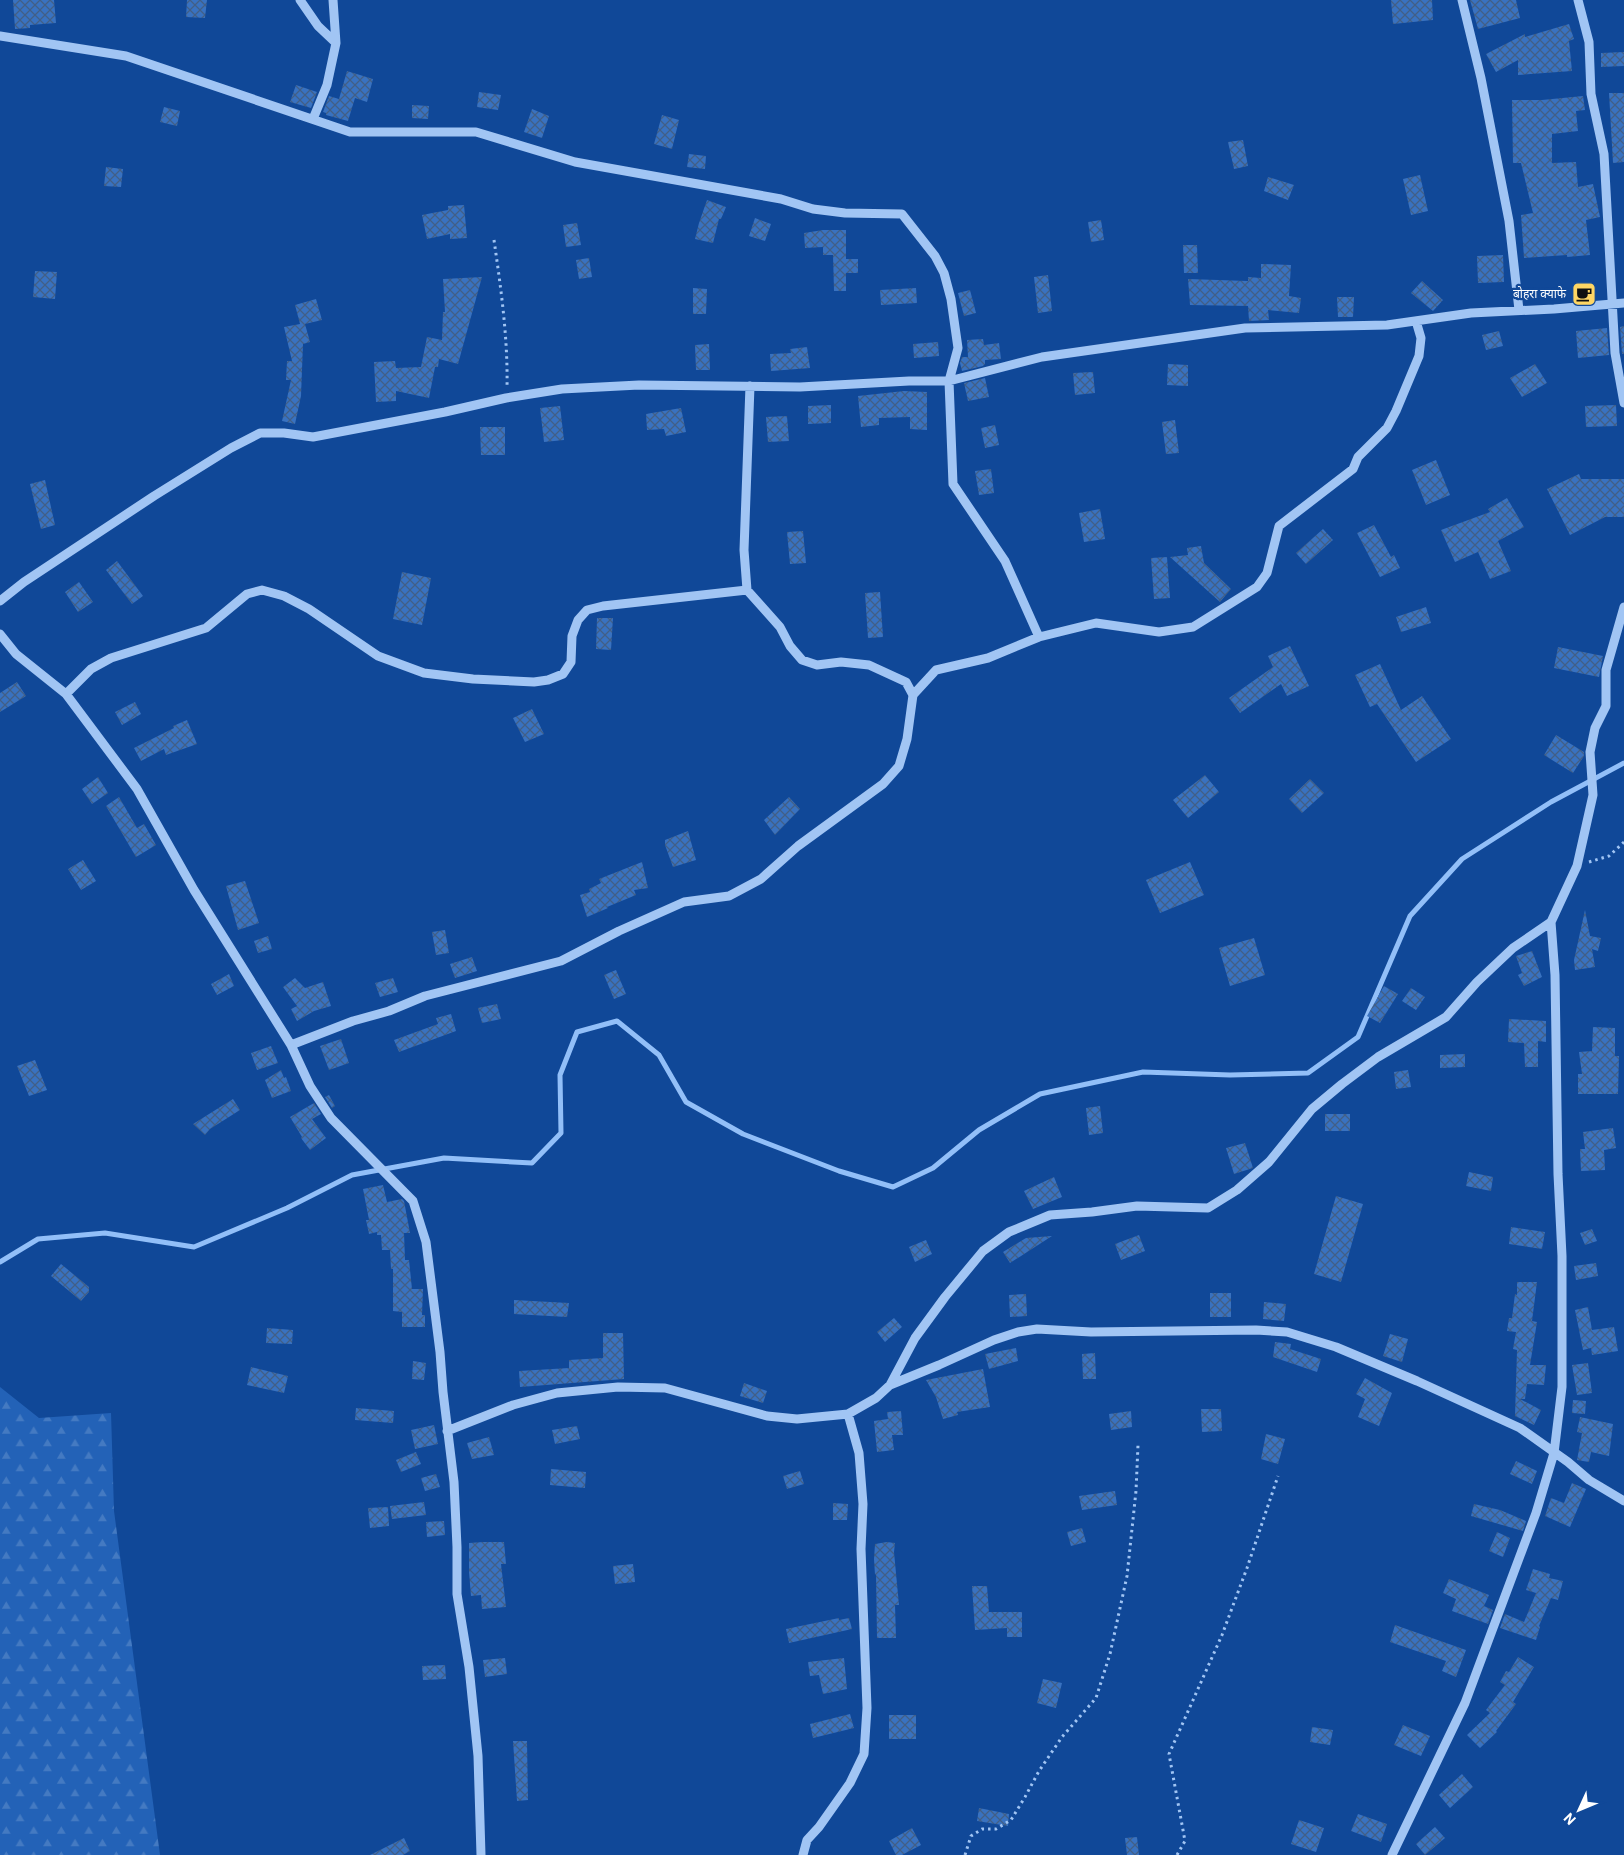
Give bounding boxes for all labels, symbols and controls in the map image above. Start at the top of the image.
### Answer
cafe icon: बोहरा क्याफे [1571,281,1597,307]
place label: बोहरा क्याफे [1513,286,1567,301]
north arrow [1554,1785,1604,1835]
text: N [1560,1810,1579,1828]

